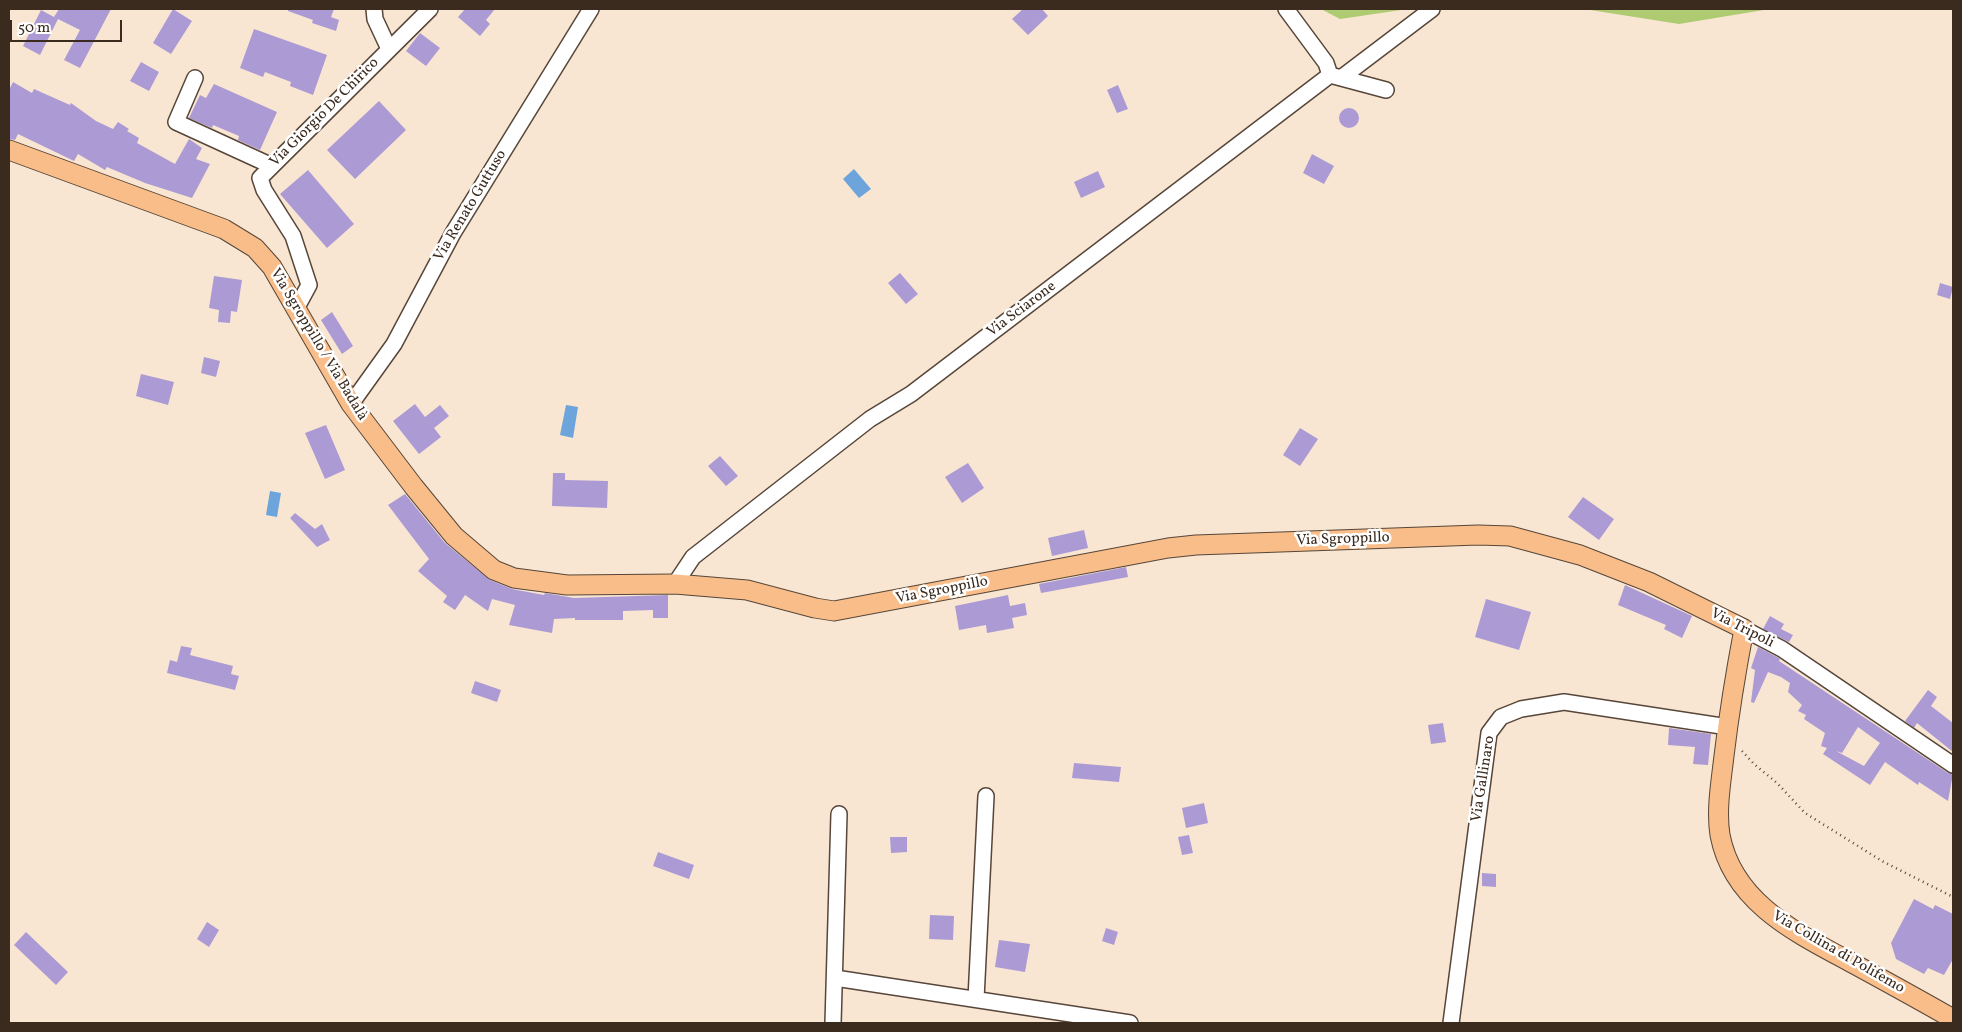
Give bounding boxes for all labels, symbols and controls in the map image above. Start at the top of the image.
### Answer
scale bar [12,10,125,42]
text: 50 m [18,18,50,39]
street label: Via Giorgio De Chirico [267,55,383,171]
street label: Via Renato Guttuso [431,147,511,265]
street label: Via Sgroppillo / Via Badalà [265,266,371,424]
street label: Via Sciarone [984,278,1060,342]
street label: Via Sgroppillo [1296,529,1390,551]
street label: Via Sgroppillo [894,573,990,609]
street label: Via Tripoli [1707,605,1777,653]
street label: Via Gallinaro [1468,735,1500,823]
street label: Via Collina di Polifemo [1769,908,1907,998]

